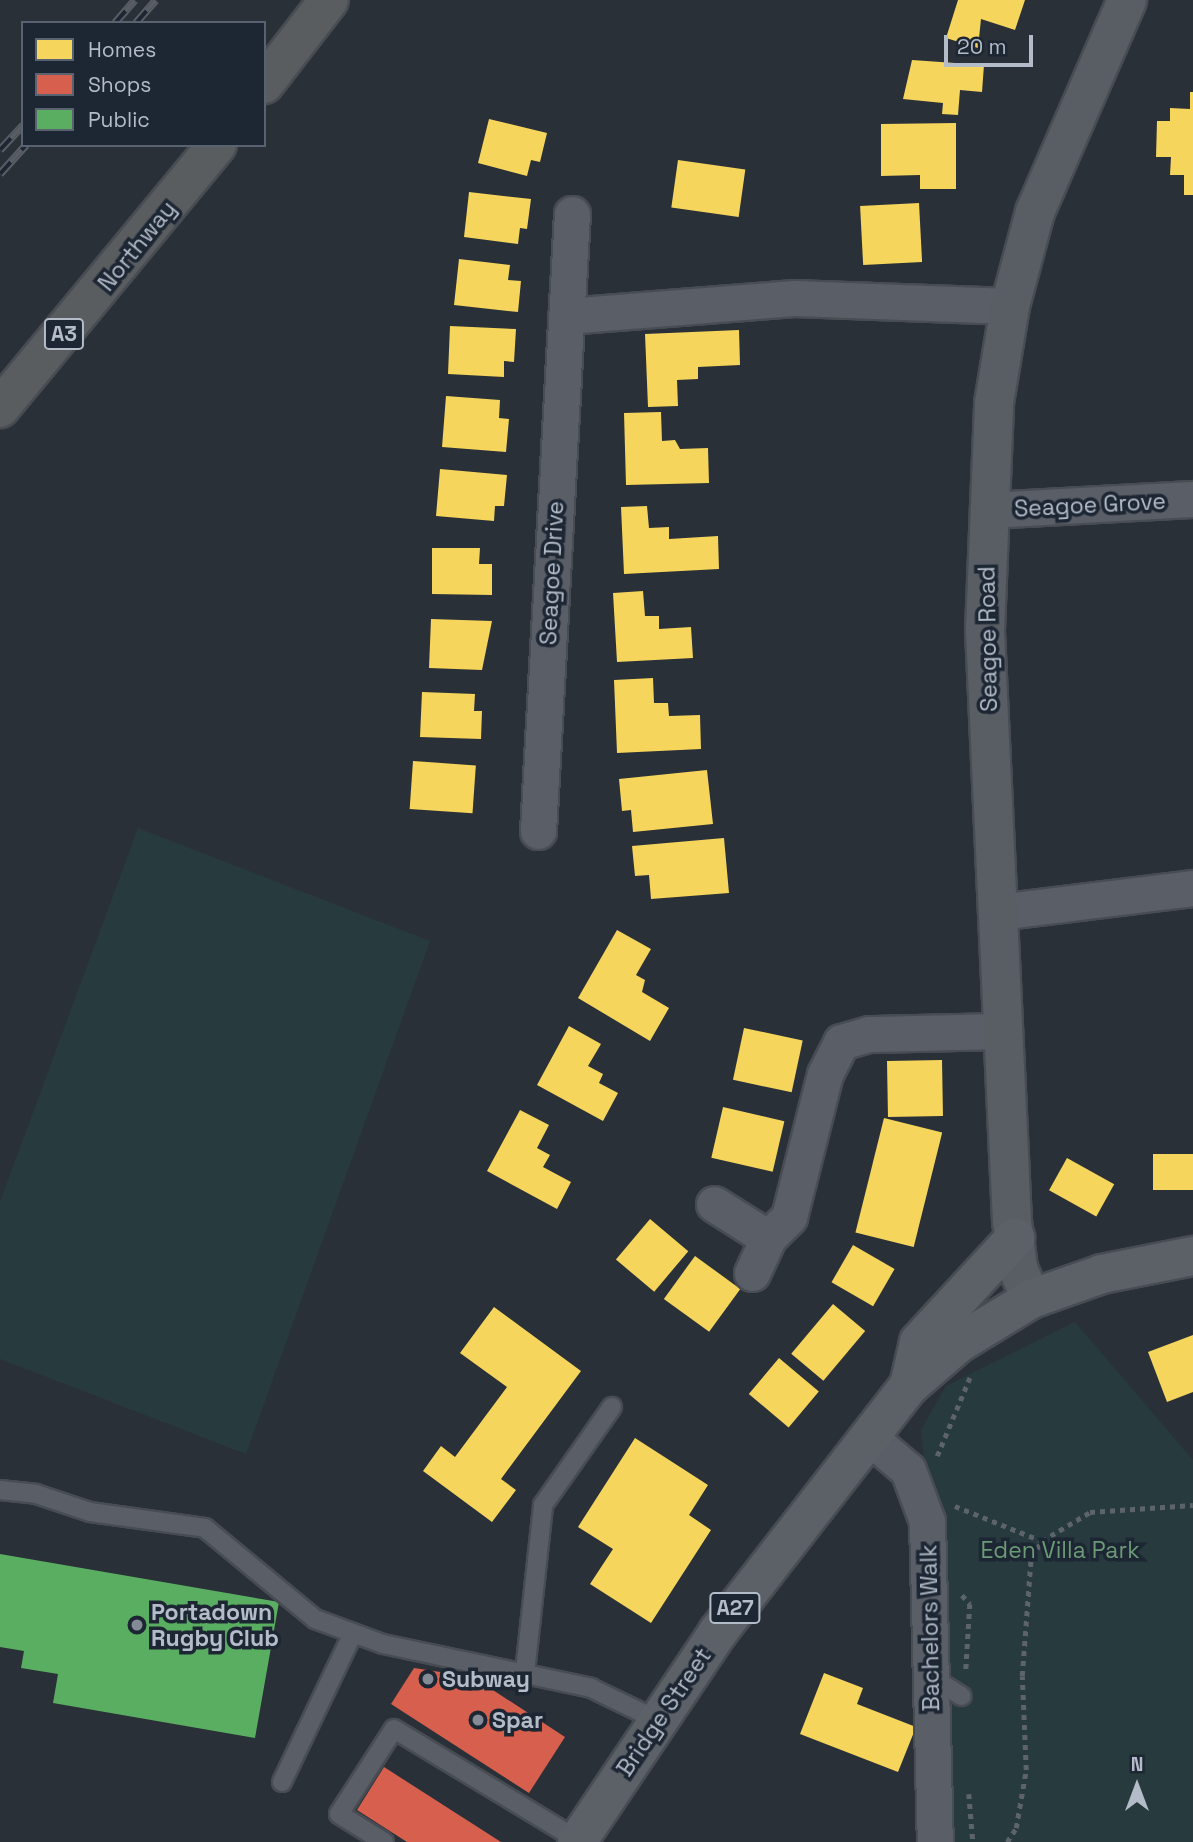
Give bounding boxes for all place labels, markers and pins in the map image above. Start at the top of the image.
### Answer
place label: Portadown Rugby Club [151,1598,279,1652]
marker: Portadown Rugby Club [129,1617,145,1633]
place label: Subway [442,1665,530,1693]
marker: Subway [420,1671,436,1687]
place label: Spar [492,1706,543,1734]
marker: Spar [470,1712,486,1728]

